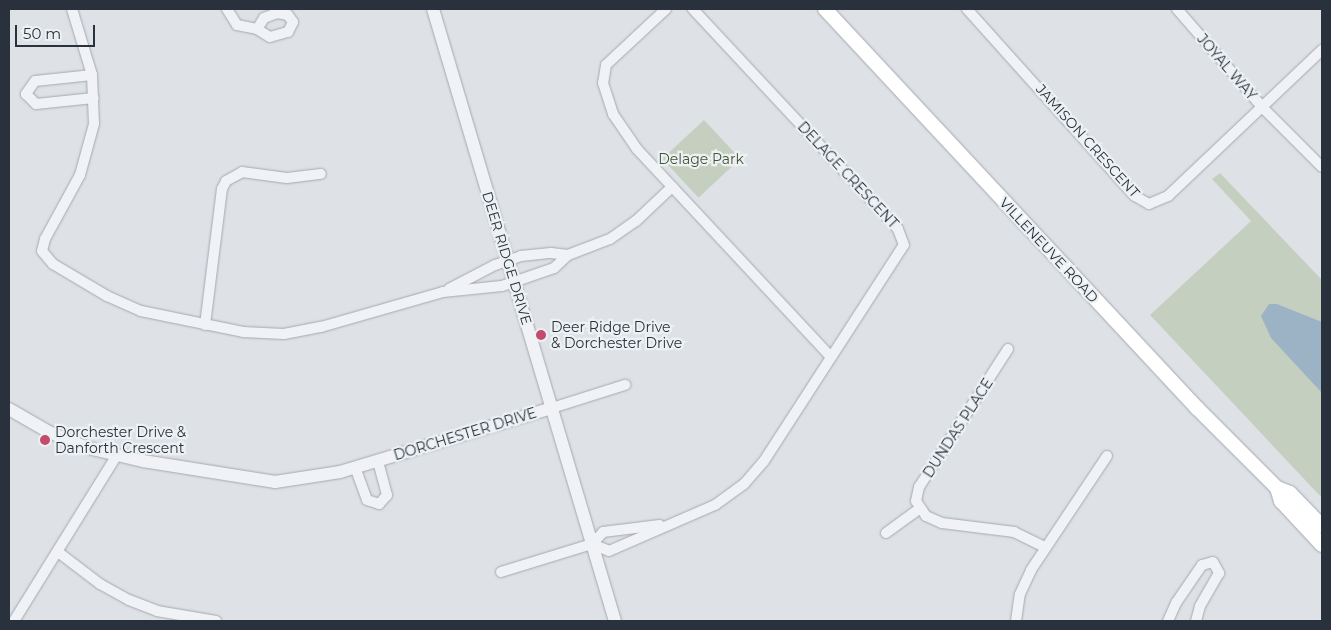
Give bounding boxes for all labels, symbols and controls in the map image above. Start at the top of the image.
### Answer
scale bar [18,15,98,47]
text: 50 m [23,24,61,43]
street label: JOYAL WAY [1194,31,1260,103]
street label: JAMISON CRESCENT [1033,81,1143,201]
street label: DELAGE CRESCENT [794,118,902,232]
park label: Delage Park [658,151,744,167]
street label: DEER RIDGE DRIVE [479,189,535,327]
street label: VILLENEUVE ROAD [996,194,1102,306]
place label: Deer Ridge Drive & Dorchester Drive [551,319,682,352]
marker: Deer Ridge Drive & Dorchester Drive [535,329,547,341]
street label: DUNDAS PLACE [920,375,996,481]
street label: DORCHESTER DRIVE [392,404,538,464]
place label: Dorchester Drive & Danforth Crescent [55,424,186,457]
marker: Dorchester Drive & Danforth Crescent [39,434,51,446]

